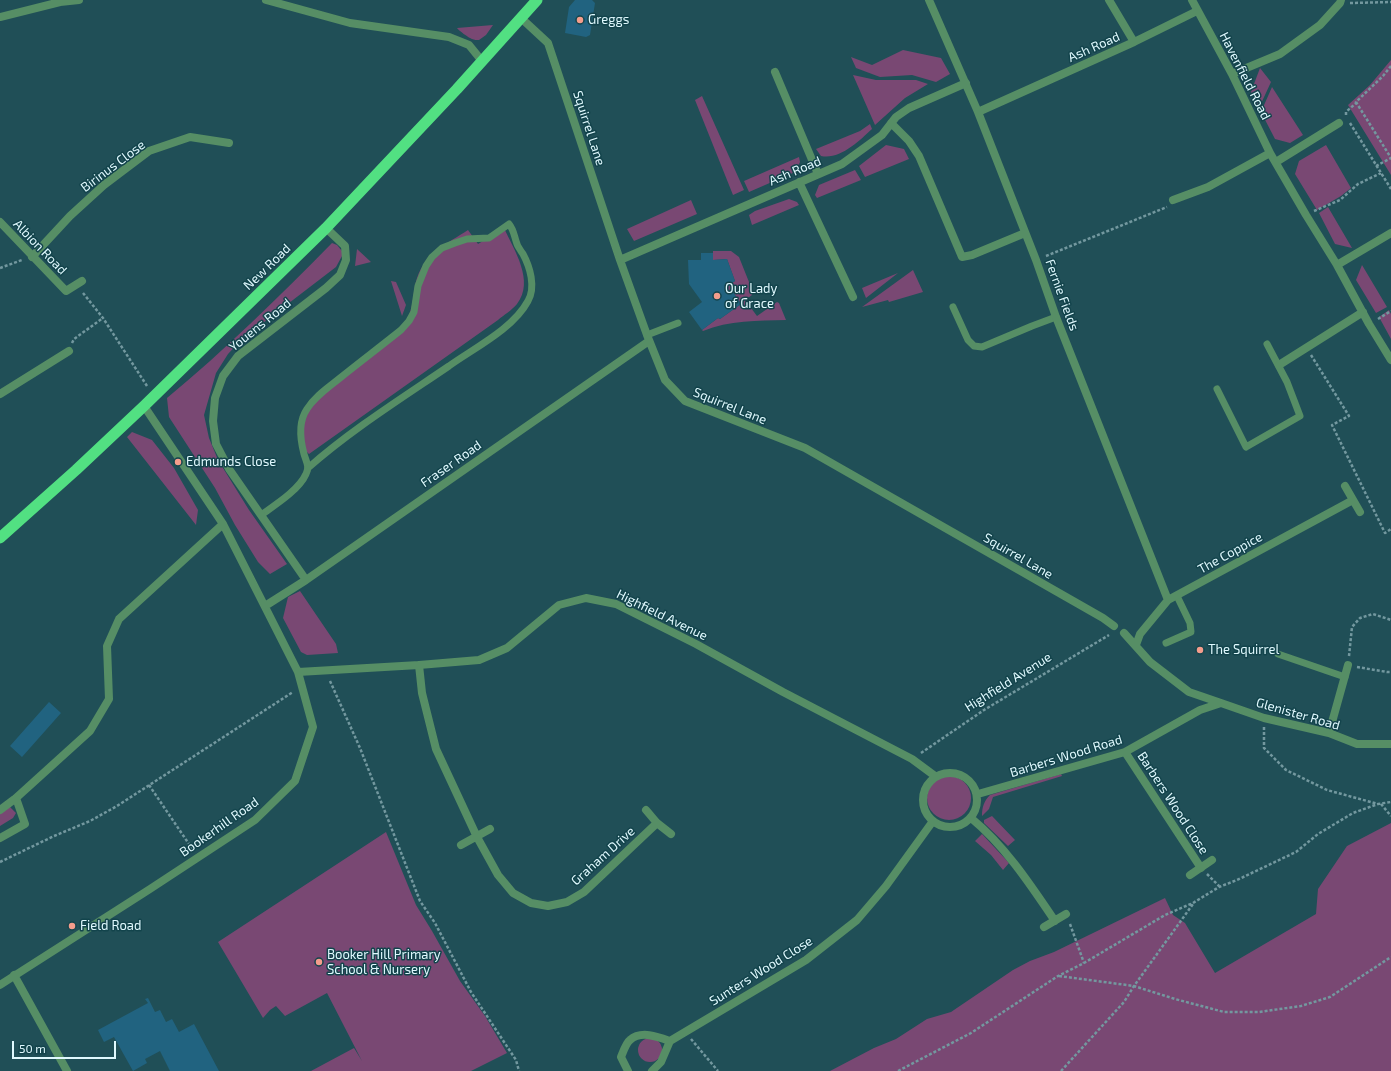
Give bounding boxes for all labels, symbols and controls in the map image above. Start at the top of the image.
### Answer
place label: Greggs [588,12,629,28]
marker: Greggs [575,15,585,25]
street label: Ash Road [1066,29,1122,65]
street label: Havenfield Road [1216,30,1274,122]
street label: Squirrel Lane [570,89,608,167]
street label: Birinus Close [78,137,148,195]
street label: Ash Road [767,153,823,189]
street label: Albion Road [10,216,70,278]
street label: New Road [240,241,294,293]
street label: Fernie Fields [1042,257,1082,333]
place label: Our Lady of Grace [725,281,777,312]
marker: Our Lady of Grace [712,291,722,301]
street label: Youens Road [226,295,294,355]
street label: Squirrel Lane [691,384,769,428]
street label: Fraser Road [418,437,484,491]
place label: Edmunds Close [186,454,276,470]
marker: Edmunds Close [173,457,183,467]
street label: The Coppice [1195,529,1265,577]
street label: Squirrel Lane [980,530,1056,582]
street label: Highfield Avenue [614,586,710,644]
place label: The Squirrel [1208,642,1279,658]
marker: The Squirrel [1195,645,1205,655]
street label: Highfield Avenue [962,649,1054,715]
street label: Glenister Road [1254,695,1342,733]
street label: Barbers Wood Road [1008,731,1124,781]
street label: Barbers Wood Close [1134,749,1212,857]
street label: Bookerhill Road [177,794,261,860]
street label: Graham Drive [568,823,638,889]
place label: Field Road [80,918,141,934]
marker: Field Road [67,921,77,931]
street label: Sunters Wood Close [707,933,815,1009]
place label: Booker Hill Primary School & Nursery [327,947,441,978]
marker: Booker Hill Primary School & Nursery [314,957,324,967]
scale bar [14,1033,118,1059]
text: 50 m [19,1041,46,1055]

